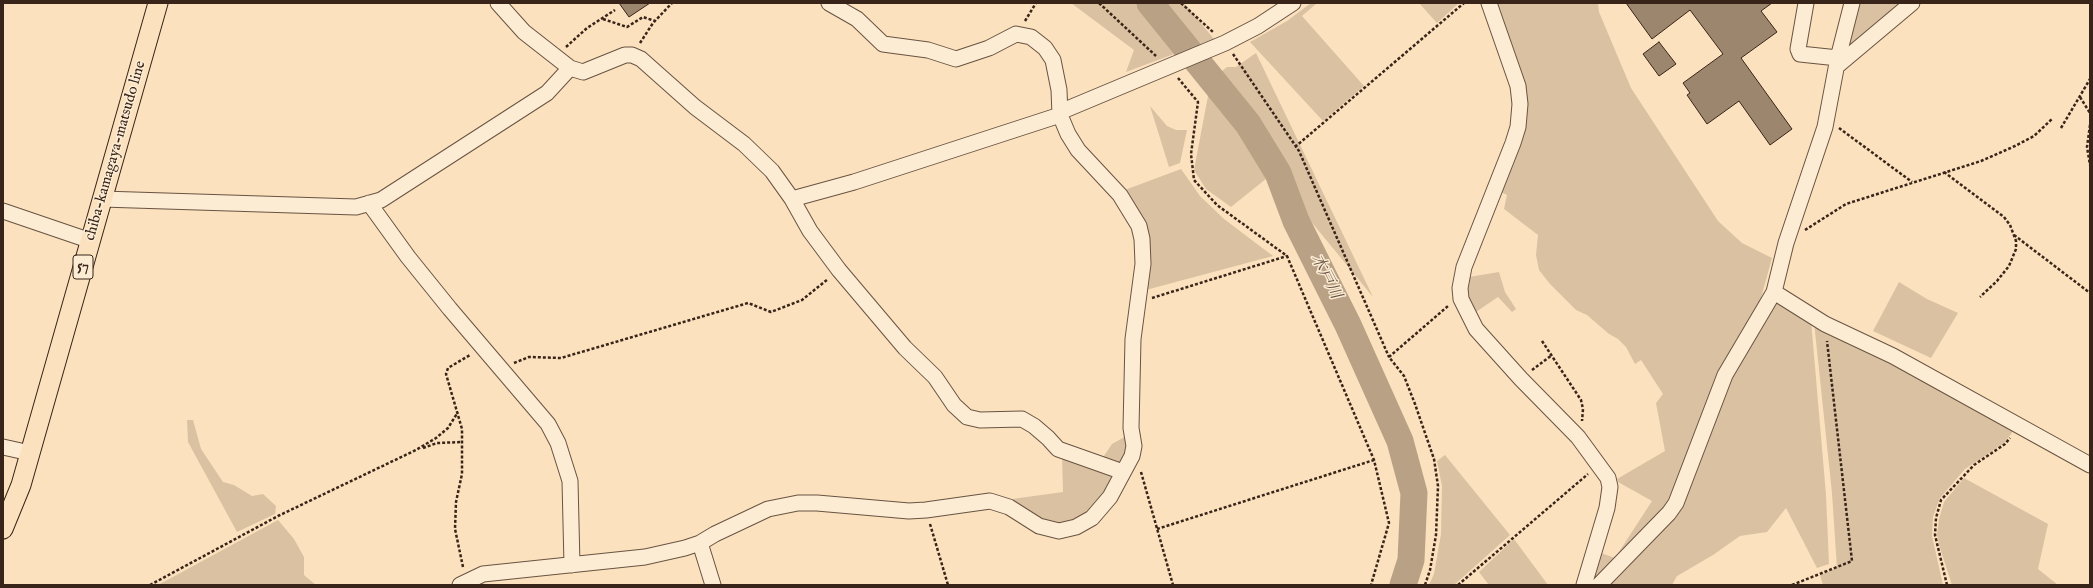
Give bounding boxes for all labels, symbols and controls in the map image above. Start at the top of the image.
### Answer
street label: chiba-kamagaya-matsudo line [82,59,150,243]
water label: 木戸川 [1306,251,1344,303]
road number: 57 [73,255,93,279]

